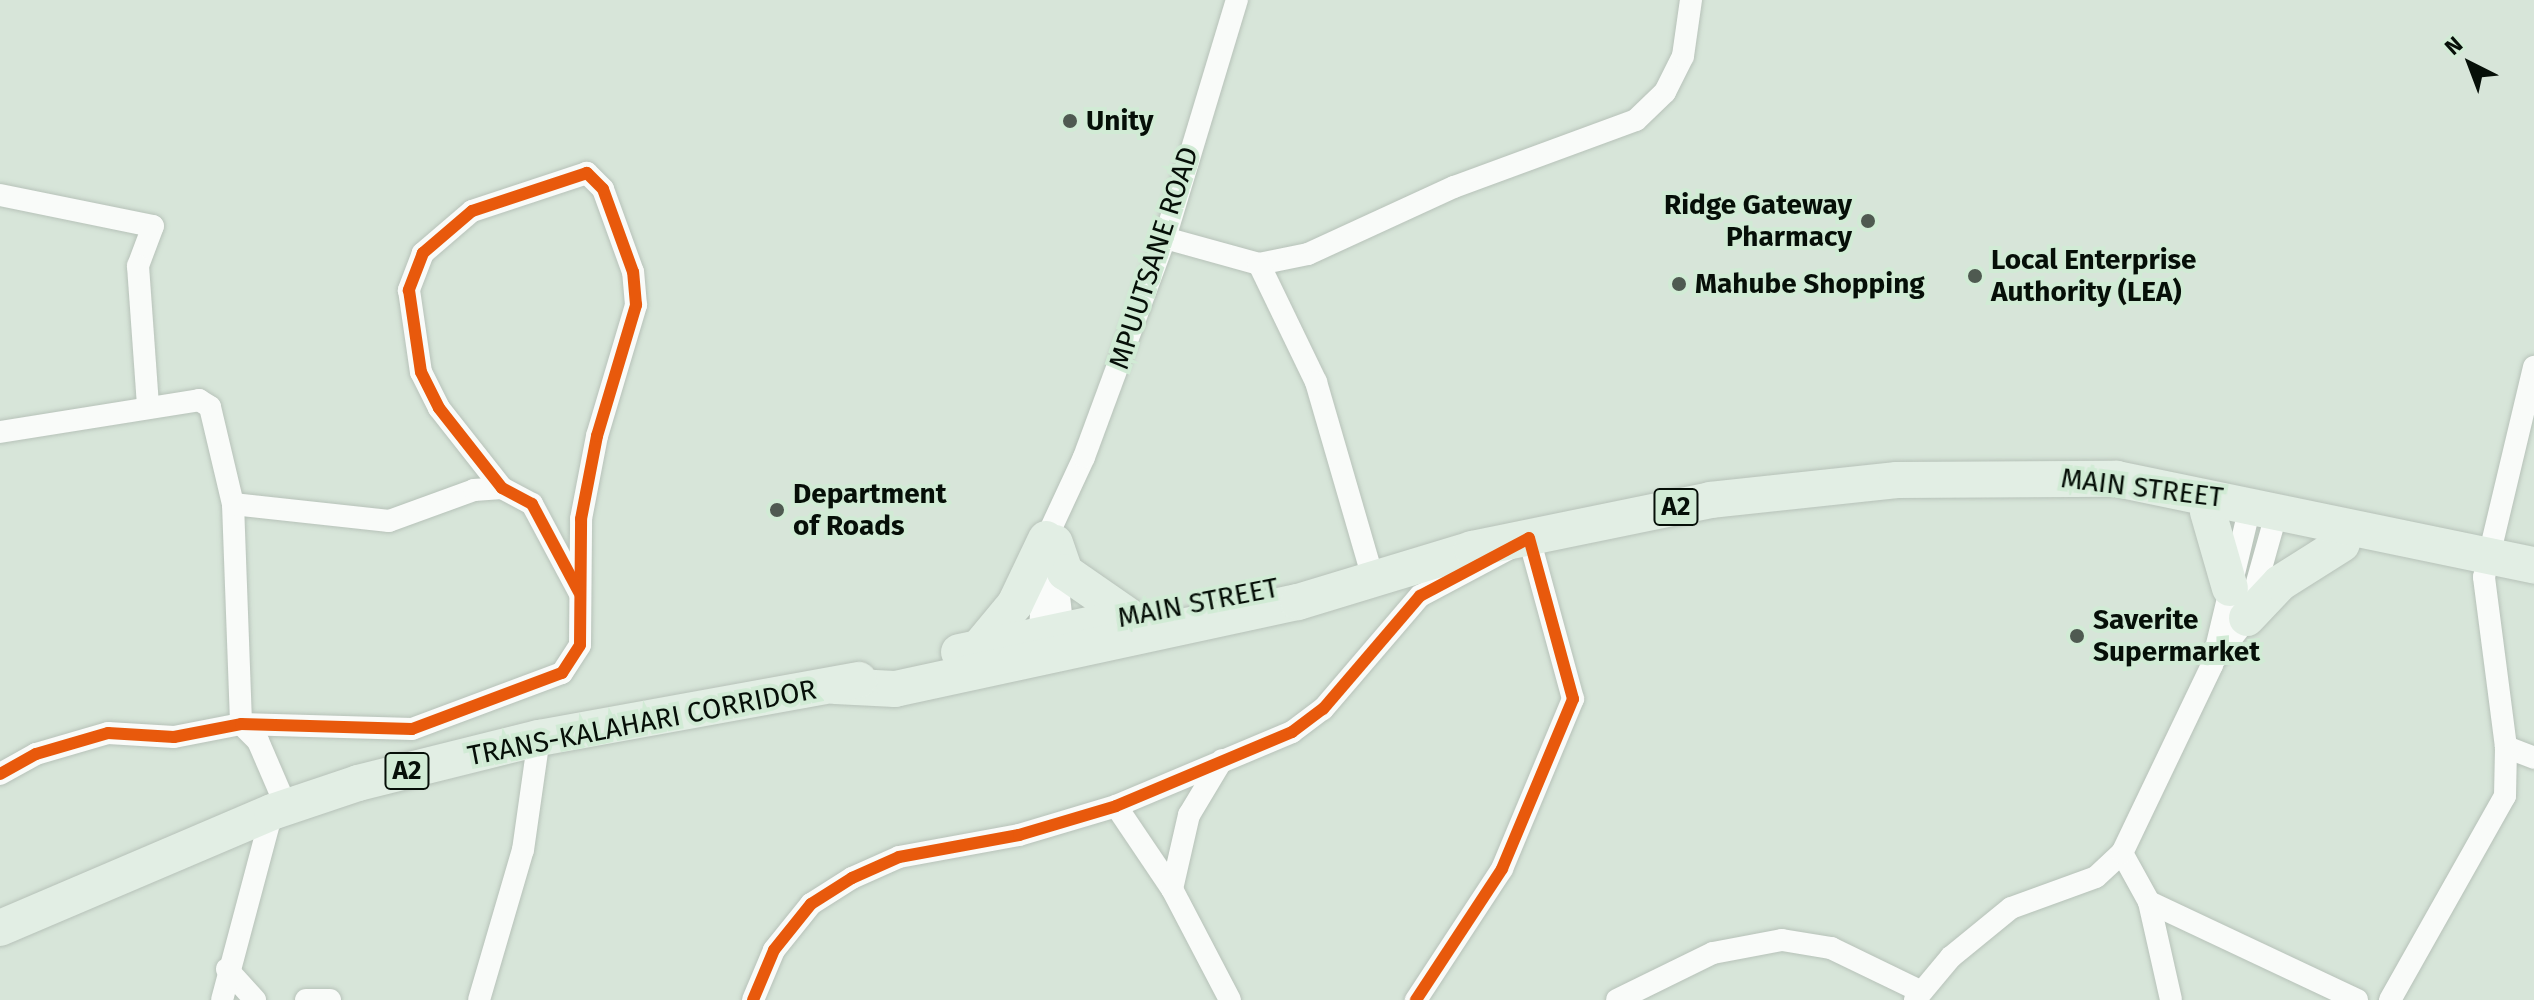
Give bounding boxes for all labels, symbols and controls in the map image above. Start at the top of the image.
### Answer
north arrow [2430,24,2510,104]
text: N [2439,31,2468,61]
place label: Unity [1086,104,1153,138]
marker: Unity [1061,112,1079,130]
street label: MPUUTSANE ROAD [1102,143,1206,373]
place label: Ridge Gateway Pharmacy [1664,188,1852,254]
marker: Ridge Gateway Pharmacy [1859,212,1877,230]
place label: Local Enterprise Authority (LEA) [1991,243,2197,309]
place label: Mahube Shopping [1695,267,1925,301]
marker: Local Enterprise Authority (LEA) [1966,267,1984,285]
marker: Mahube Shopping [1670,275,1688,293]
street label: MAIN STREET [2059,461,2225,515]
place label: Department of Roads [793,477,947,543]
road number: A2 [1652,485,1700,529]
marker: Department of Roads [768,501,786,519]
street label: MAIN STREET [1115,571,1281,635]
place label: Saverite Supermarket [2093,603,2260,669]
marker: Saverite Supermarket [2068,627,2086,645]
street label: TRANS-KALAHARI CORRIDOR [465,673,819,773]
road number: A2 [383,749,431,793]

